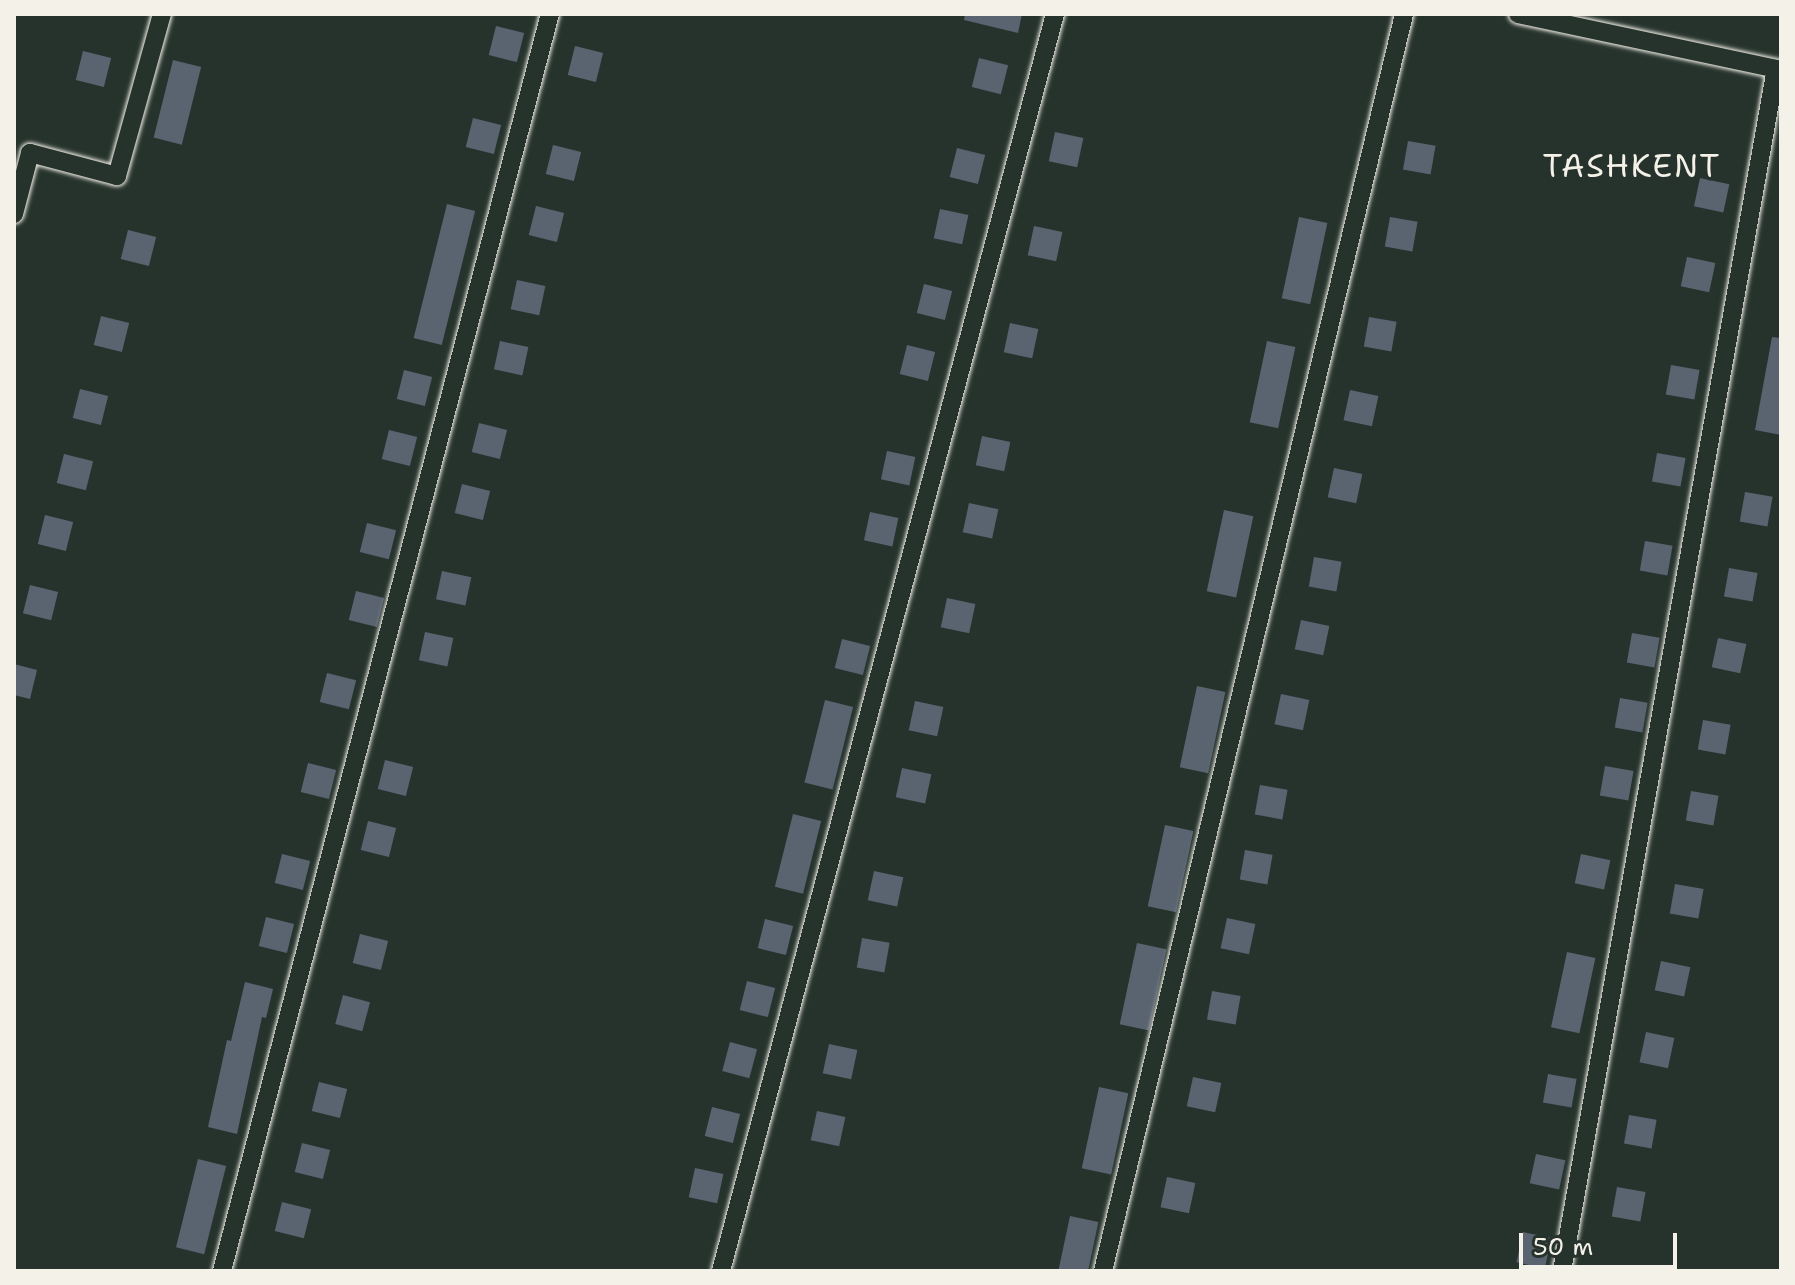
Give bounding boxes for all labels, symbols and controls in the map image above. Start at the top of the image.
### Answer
district label: TASHKENT [1543,147,1721,185]
scale bar [1523,1217,1681,1267]
text: 50 m [1533,1231,1593,1263]

